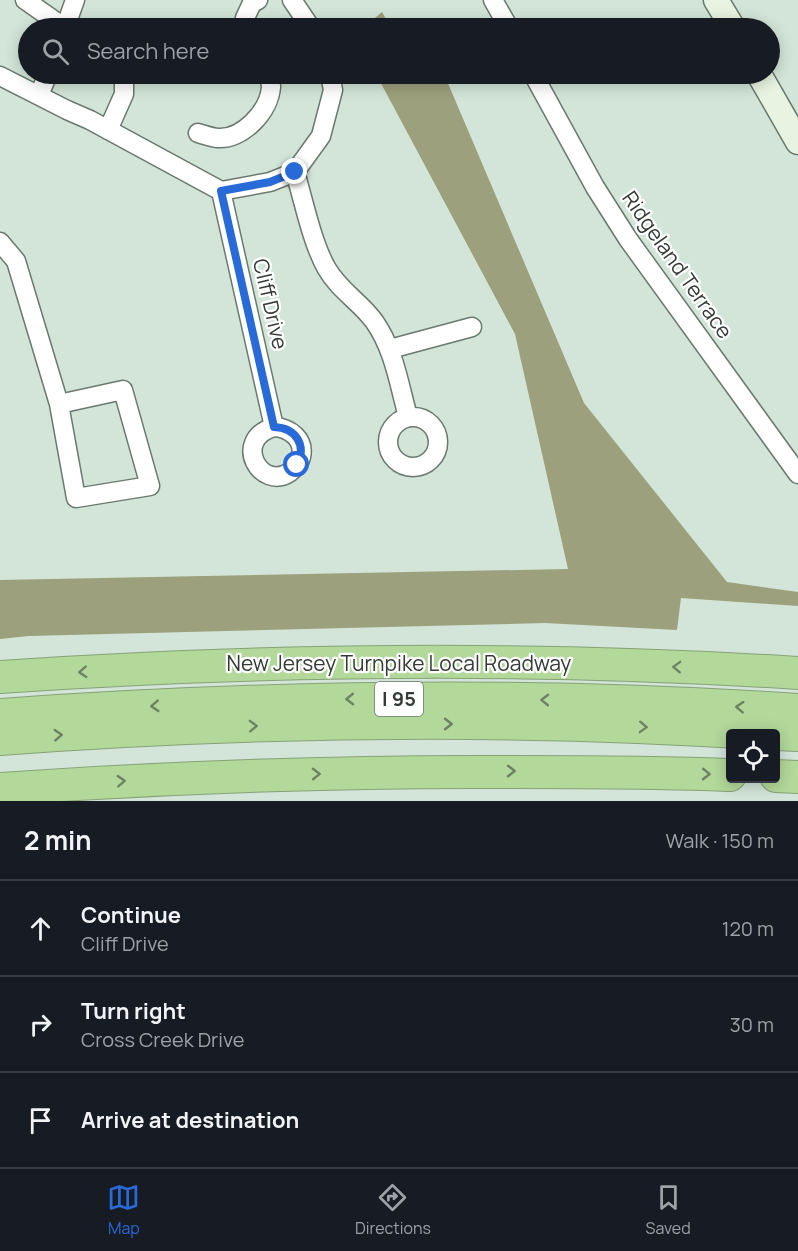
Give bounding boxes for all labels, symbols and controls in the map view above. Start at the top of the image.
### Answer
search box [18,18,780,84]
icon: search [39,35,72,68]
text: Search here [87,36,209,66]
route end [281,158,307,184]
street label: Ridgeland Terrace [616,185,739,344]
street label: Cliff Drive [247,256,295,352]
route start [283,451,309,477]
street label: New Jersey Turnpike Local Roadway [227,649,571,677]
one-way arrow [672,660,681,673]
one-way arrow [78,665,87,678]
road number: I 95 [375,682,423,716]
one-way arrow [345,693,354,705]
one-way arrow [540,694,549,706]
one-way arrow [150,699,159,712]
one-way arrow [735,700,744,713]
one-way arrow [444,718,453,730]
one-way arrow [249,720,258,733]
one-way arrow [639,721,648,734]
one-way arrow [54,729,63,742]
map controls [726,729,780,783]
button: locate [726,729,780,783]
one-way arrow [507,765,516,777]
one-way arrow [312,767,321,780]
one-way arrow [702,768,711,780]
one-way arrow [117,774,126,787]
text: 2 min [24,822,92,858]
text: Walk · 150 m [665,827,774,854]
text: Continue [81,900,181,930]
icon: ahead [24,912,57,945]
text: 120 m [722,915,774,942]
text: Cliff Drive [81,930,169,957]
text: Turn right [81,996,186,1026]
icon: right [24,1008,57,1041]
text: 30 m [730,1011,774,1038]
text: Cross Creek Drive [81,1026,244,1053]
icon: arrive [24,1104,57,1137]
text: Arrive at destination [81,1105,299,1135]
tab: Map [107,1181,140,1239]
tab: Directions [355,1181,431,1239]
tab: Saved [646,1181,691,1239]

